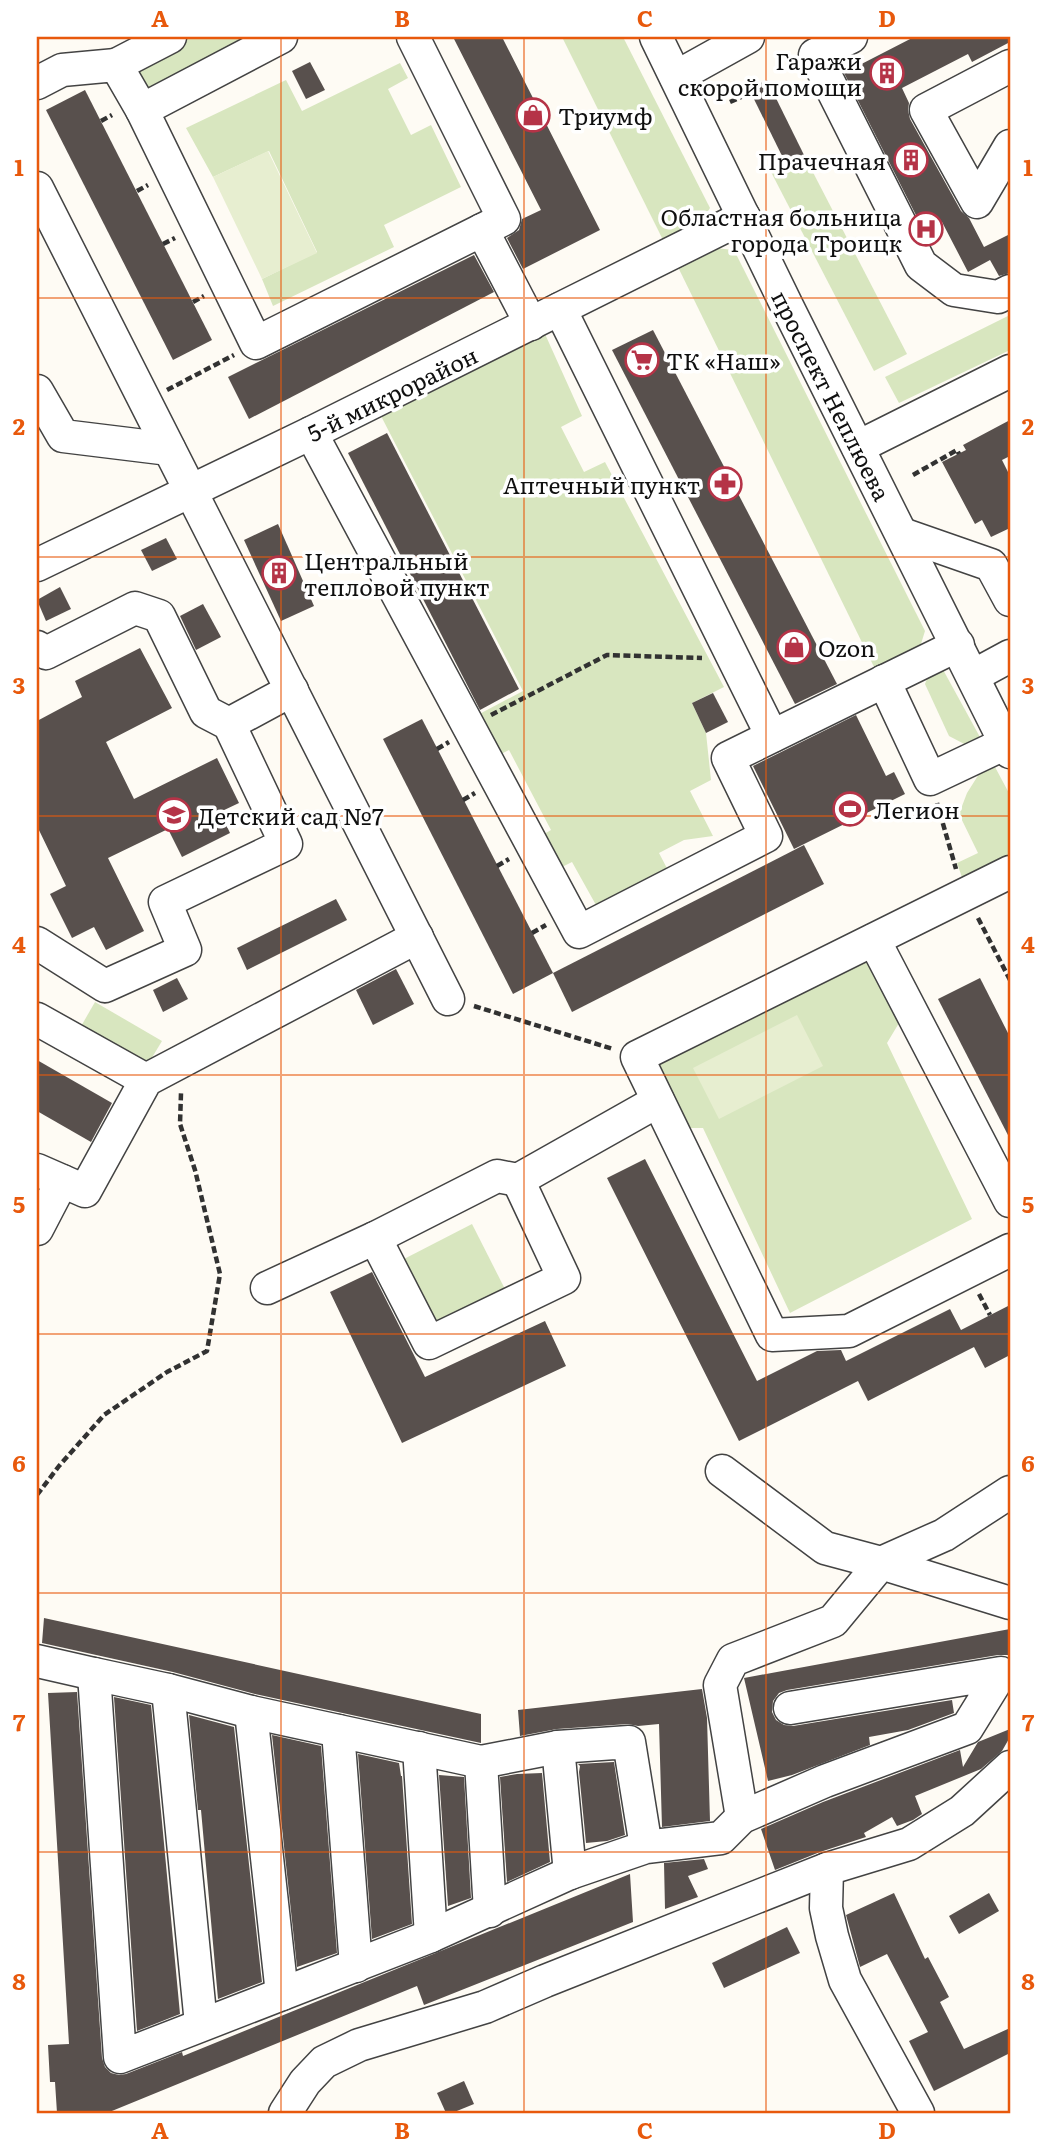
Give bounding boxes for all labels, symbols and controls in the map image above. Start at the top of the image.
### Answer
text: A [151,0,169,34]
text: B [394,0,410,34]
text: C [637,0,653,34]
text: D [878,0,896,34]
place label: Гаражи скорой помощи [678,43,862,103]
building icon: Гаражи скорой помощи [868,54,906,92]
shop icon: Триумф [514,96,552,134]
place label: Триумф [558,98,653,132]
building icon: Прачечная [892,141,930,179]
place label: Прачечная [758,143,886,177]
text: 1 [14,149,24,183]
text: 1 [1023,149,1033,183]
place label: Областная больница города Троицк [660,199,903,259]
hospital icon: Областная больница города Троицк [907,210,945,248]
street label: проспект Неплюева [764,284,900,507]
street label: 5-й микрорайон [301,337,483,449]
supermarket icon: ТК «Наш» [623,341,661,379]
place label: ТК «Наш» [666,343,781,377]
text: 2 [13,408,25,442]
text: 2 [1022,408,1034,442]
pharmacy icon: Аптечный пункт [706,465,744,503]
place label: Аптечный пункт [503,467,700,501]
place label: Центральный тепловой пункт [304,543,490,603]
building icon: Центральный тепловой пункт [260,554,298,592]
shop icon: Ozon [775,628,813,666]
place label: Ozon [818,630,875,664]
text: 3 [13,667,25,701]
text: 3 [1022,667,1034,701]
sports icon: Легион [831,790,869,828]
place label: Легион [874,792,960,826]
school or university icon: Детский сад №7 [155,796,193,834]
place label: Детский сад №7 [198,798,384,832]
text: 4 [12,926,26,960]
text: 4 [1021,926,1035,960]
text: 5 [13,1186,25,1220]
text: 5 [1022,1186,1034,1220]
text: 6 [12,1445,26,1479]
text: 6 [1021,1445,1035,1479]
text: 7 [13,1704,26,1738]
text: 7 [1022,1704,1035,1738]
text: 8 [12,1963,26,1997]
text: 8 [1021,1963,1035,1997]
text: A [151,2112,169,2146]
text: B [394,2112,410,2146]
text: C [637,2112,653,2146]
text: D [878,2112,896,2146]

